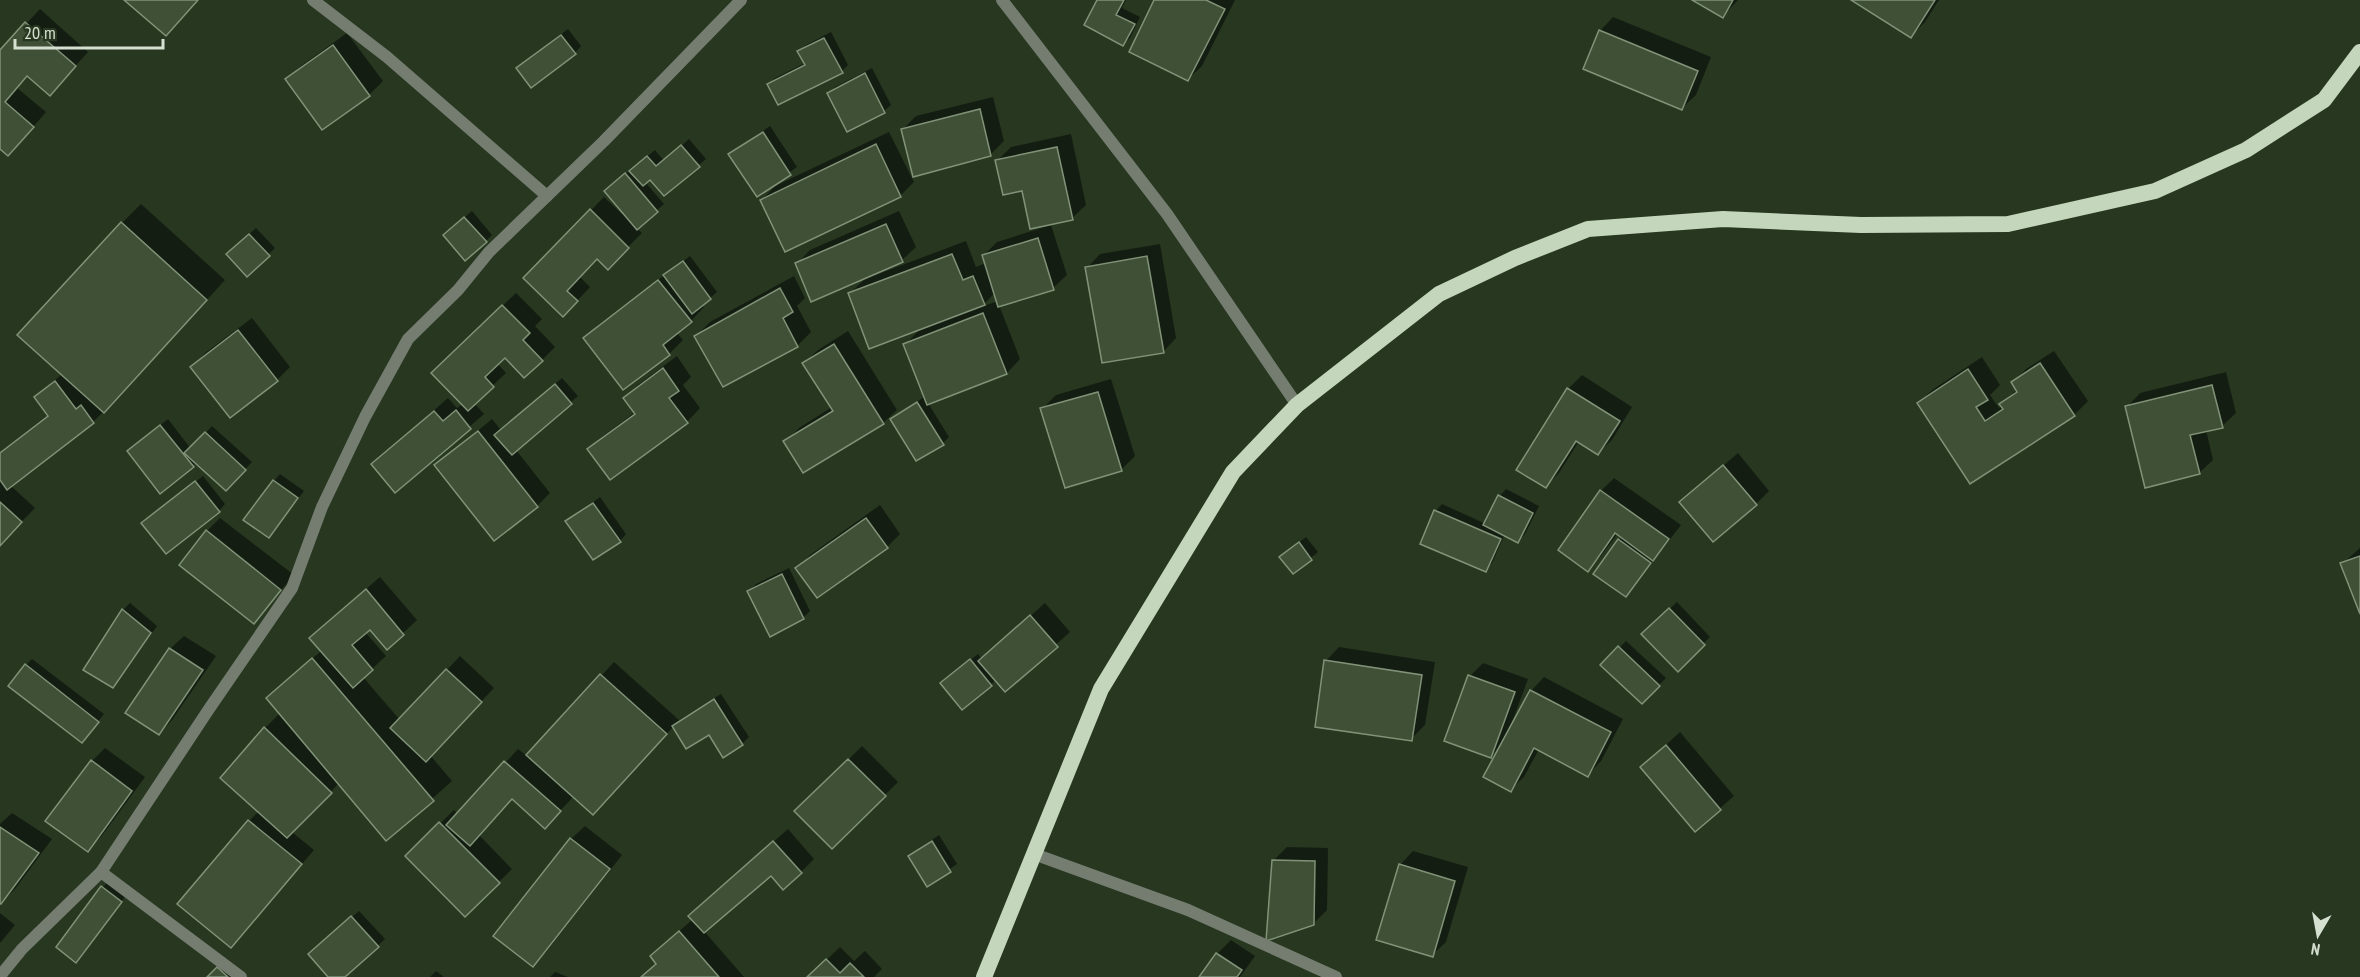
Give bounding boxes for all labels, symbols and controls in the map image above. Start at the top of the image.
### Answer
scale bar [15,12,164,50]
text: 20 m [24,21,56,44]
north arrow [2288,905,2348,965]
text: N [2309,939,2321,960]

